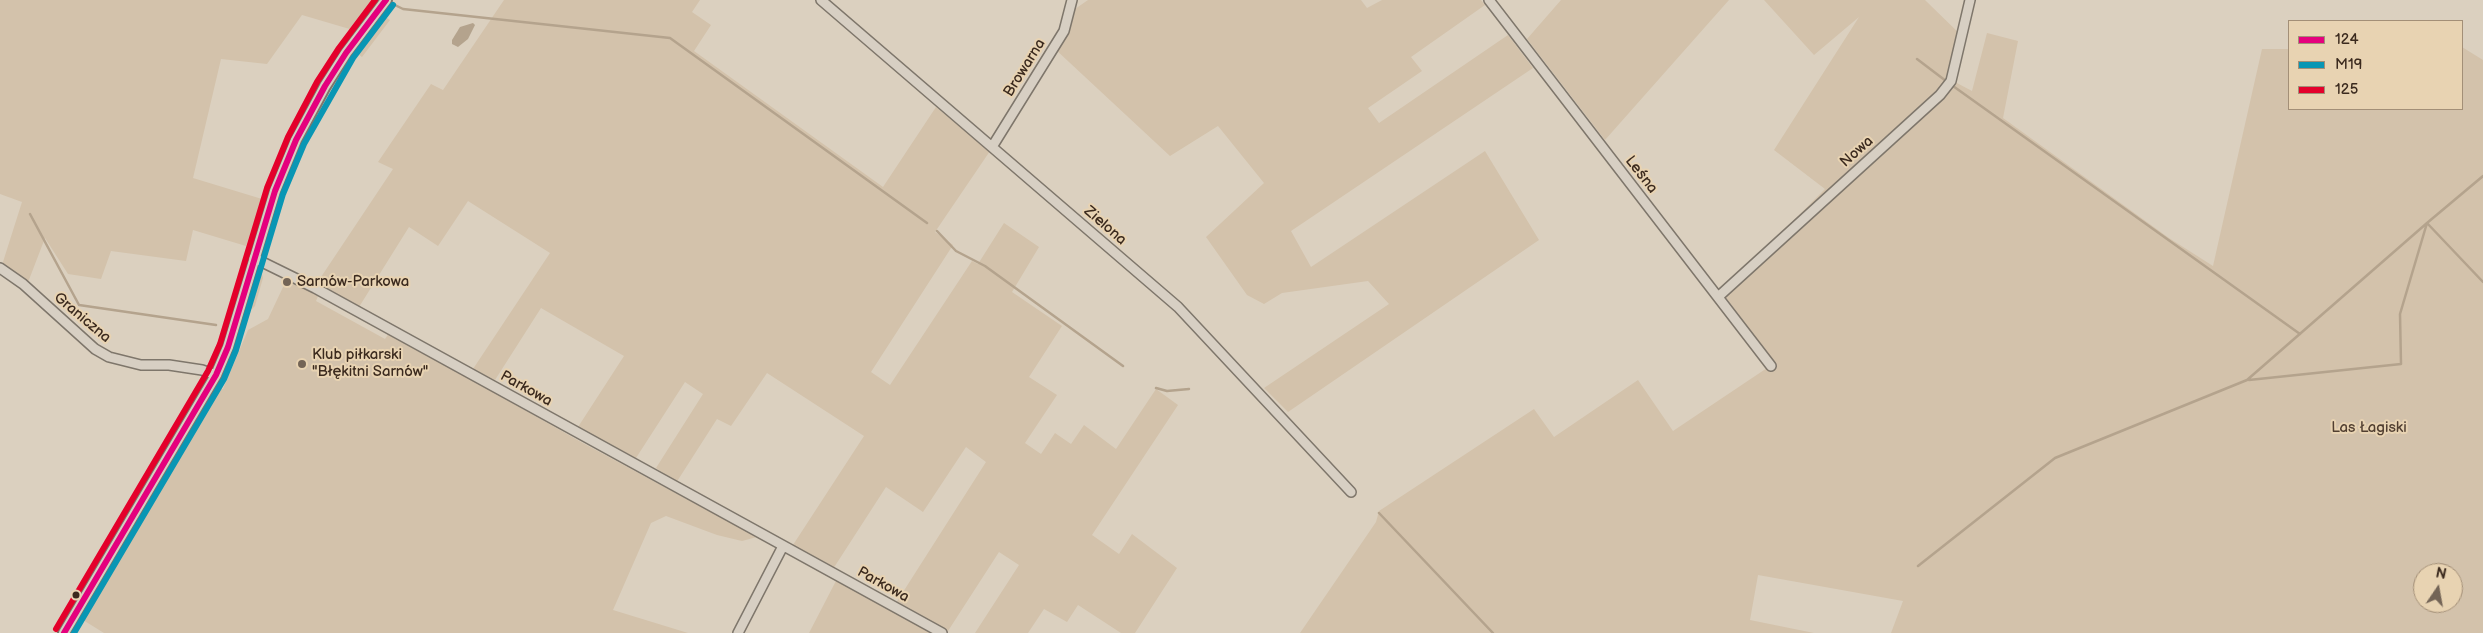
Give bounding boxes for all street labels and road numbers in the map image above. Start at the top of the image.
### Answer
street label: Browarna [1000,36,1050,100]
street label: Nowa [1837,133,1877,171]
street label: Leśna [1621,153,1661,197]
street label: Zielona [1080,203,1130,249]
street label: Graniczna [50,289,114,347]
street label: Parkowa [497,367,555,411]
street label: Parkowa [854,563,912,607]

